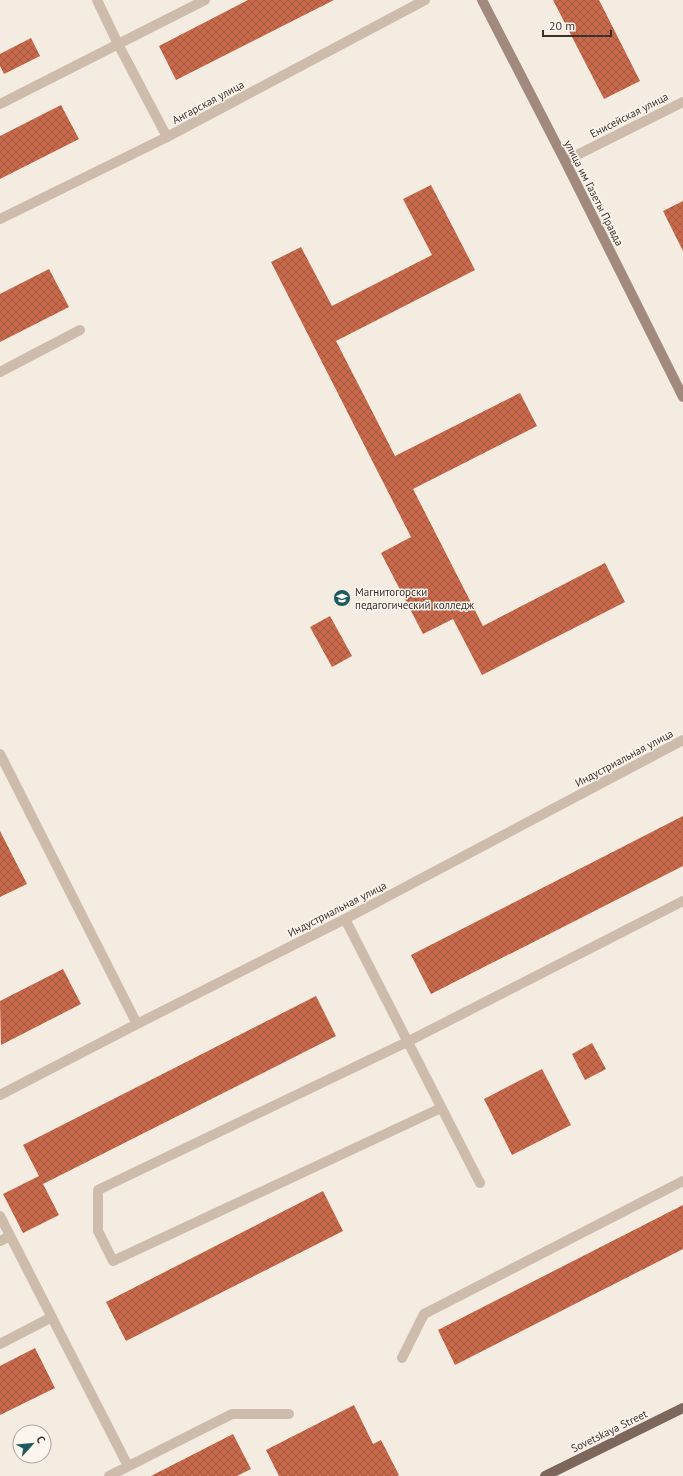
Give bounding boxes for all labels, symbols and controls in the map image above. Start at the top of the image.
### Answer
scale bar [543,12,611,38]
text: 20 m [549,18,575,33]
street label: Ангарская улица [170,77,246,127]
street label: Енисейская улица [588,89,670,141]
street label: улица им Газеты Правда [561,138,627,248]
place label: Магнитогорски педагогический колледж [355,585,475,612]
school or university icon: Магнитогорски педагогический колледж [332,588,352,608]
street label: Индустриальная улица [572,726,676,790]
street label: Индустриальная улица [285,878,389,940]
street label: Sovetskaya Street [569,1406,650,1456]
north arrow [12,1424,52,1464]
text: С [33,1434,49,1445]

